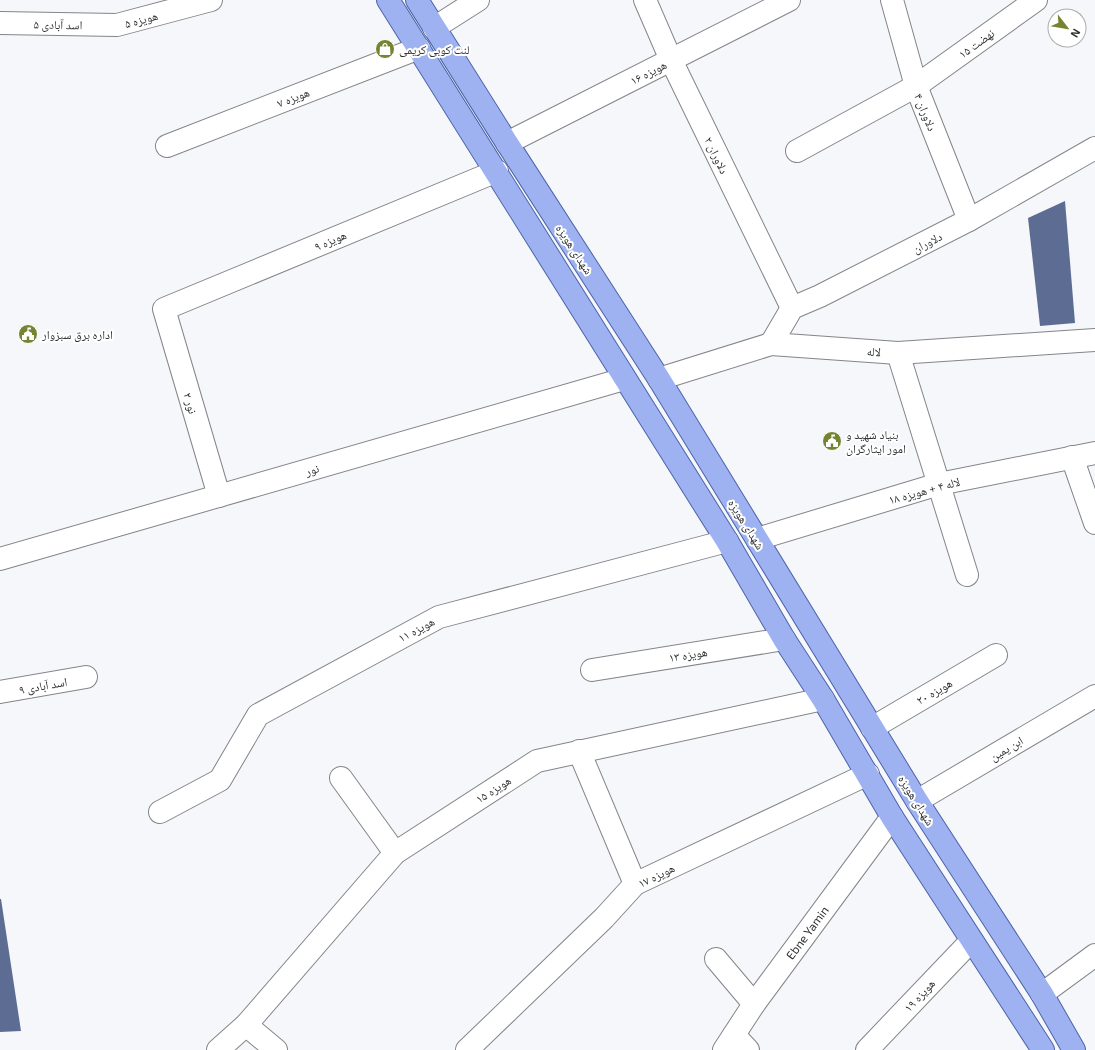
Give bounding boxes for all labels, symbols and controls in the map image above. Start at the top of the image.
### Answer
street label: هویزه ۵ [123,8,159,31]
north arrow [1047,8,1087,48]
street label: اسد آبادی ۵ [33,17,83,33]
street label: نهضت ۱۵ [956,25,997,61]
text: N [1068,27,1084,40]
shop icon: لنت کوبی کریمی [374,38,396,60]
place label: لنت کوبی کریمی [399,42,470,57]
street label: هویزه ۱۶ [627,57,669,88]
street label: هویزه ۷ [275,84,312,111]
street label: دلاوران ۴ [911,91,940,133]
street label: دلاوران ۲ [701,134,732,176]
street label: شهدای هویزه [553,221,596,277]
street label: هویزه ۹ [312,227,349,254]
street label: دلاوران [910,229,945,256]
public building icon: اداره برق سبزوار [17,323,39,345]
place label: اداره برق سبزوار [41,327,113,342]
street label: لاله [866,344,882,358]
street label: نور ۲ [181,391,201,415]
place label: بنیاد شهید و امور ایثارگران [846,427,906,456]
public building icon: بنیاد شهید و امور ایثارگران [821,430,843,452]
street label: نور [303,460,320,478]
street label: لاله ۴ + هویزه ۱۸ [887,474,962,507]
street label: شهدای هویزه [725,496,768,552]
street label: هویزه ۱۱ [395,614,437,645]
street label: هویزه ۱۳ [668,644,709,665]
street label: اسد آبادی ۹ [18,674,69,697]
street label: هویزه ۲۰ [914,675,955,708]
street label: ابن یمین [987,733,1026,765]
street label: شهدای هویزه [895,772,938,828]
street label: هویزه ۱۵ [473,773,514,807]
street label: هویزه ۱۷ [635,860,677,891]
street label: Ebne Yamin [783,903,831,962]
street label: هویزه ۱۹ [901,976,938,1015]

